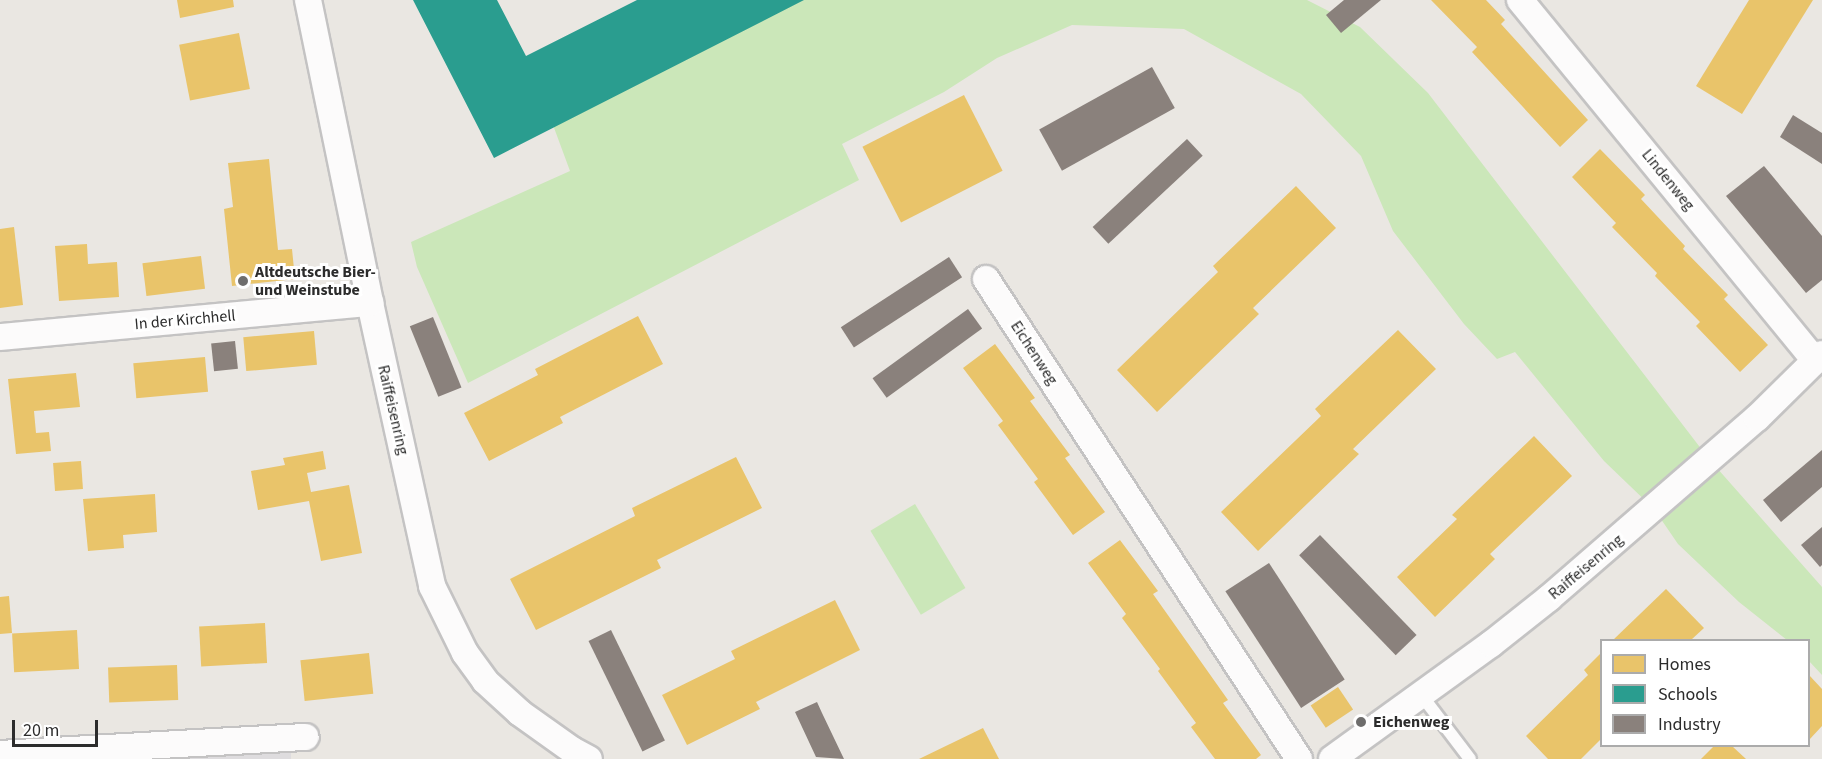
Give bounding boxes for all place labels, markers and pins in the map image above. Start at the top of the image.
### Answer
place label: Altdeutsche Bier- und Weinstube [255,262,376,300]
marker: Altdeutsche Bier- und Weinstube [236,274,250,288]
place label: Eichenweg [1373,712,1449,732]
marker: Eichenweg [1354,715,1368,729]

